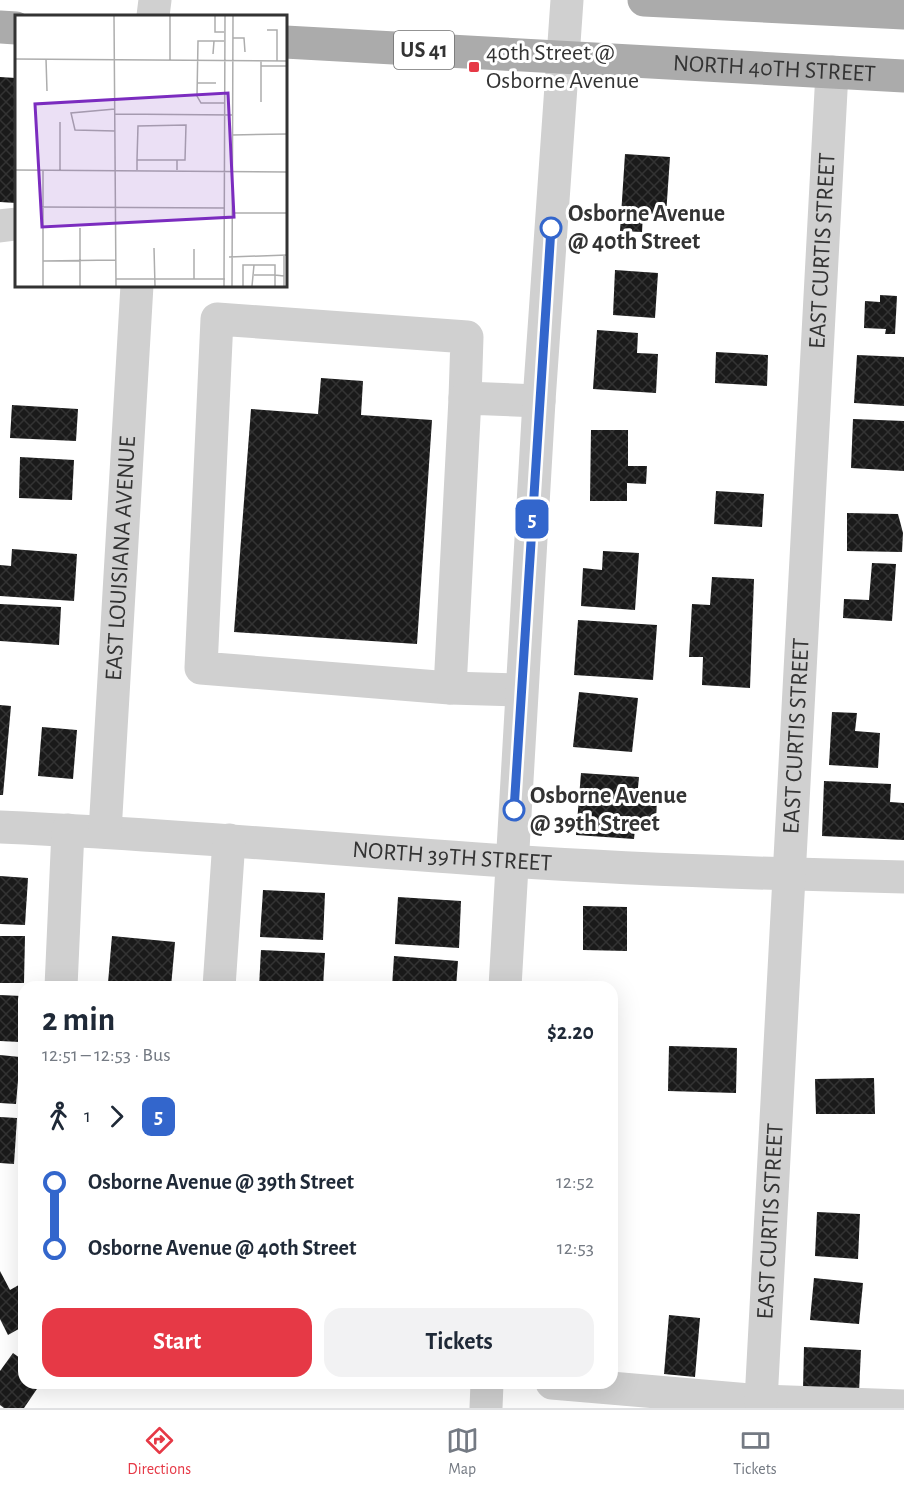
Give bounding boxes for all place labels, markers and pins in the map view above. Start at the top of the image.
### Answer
place label: 40th Street @ Osborne Avenue [486,41,639,93]
marker: 40th Street @ Osborne Avenue [467,60,481,74]
place label: Osborne Avenue @ 40th Street [568,202,725,254]
marker: Osborne Avenue @ 40th Street [540,217,562,239]
place label: Osborne Avenue @ 39th Street [530,784,687,836]
marker: Osborne Avenue @ 39th Street [503,799,525,821]

